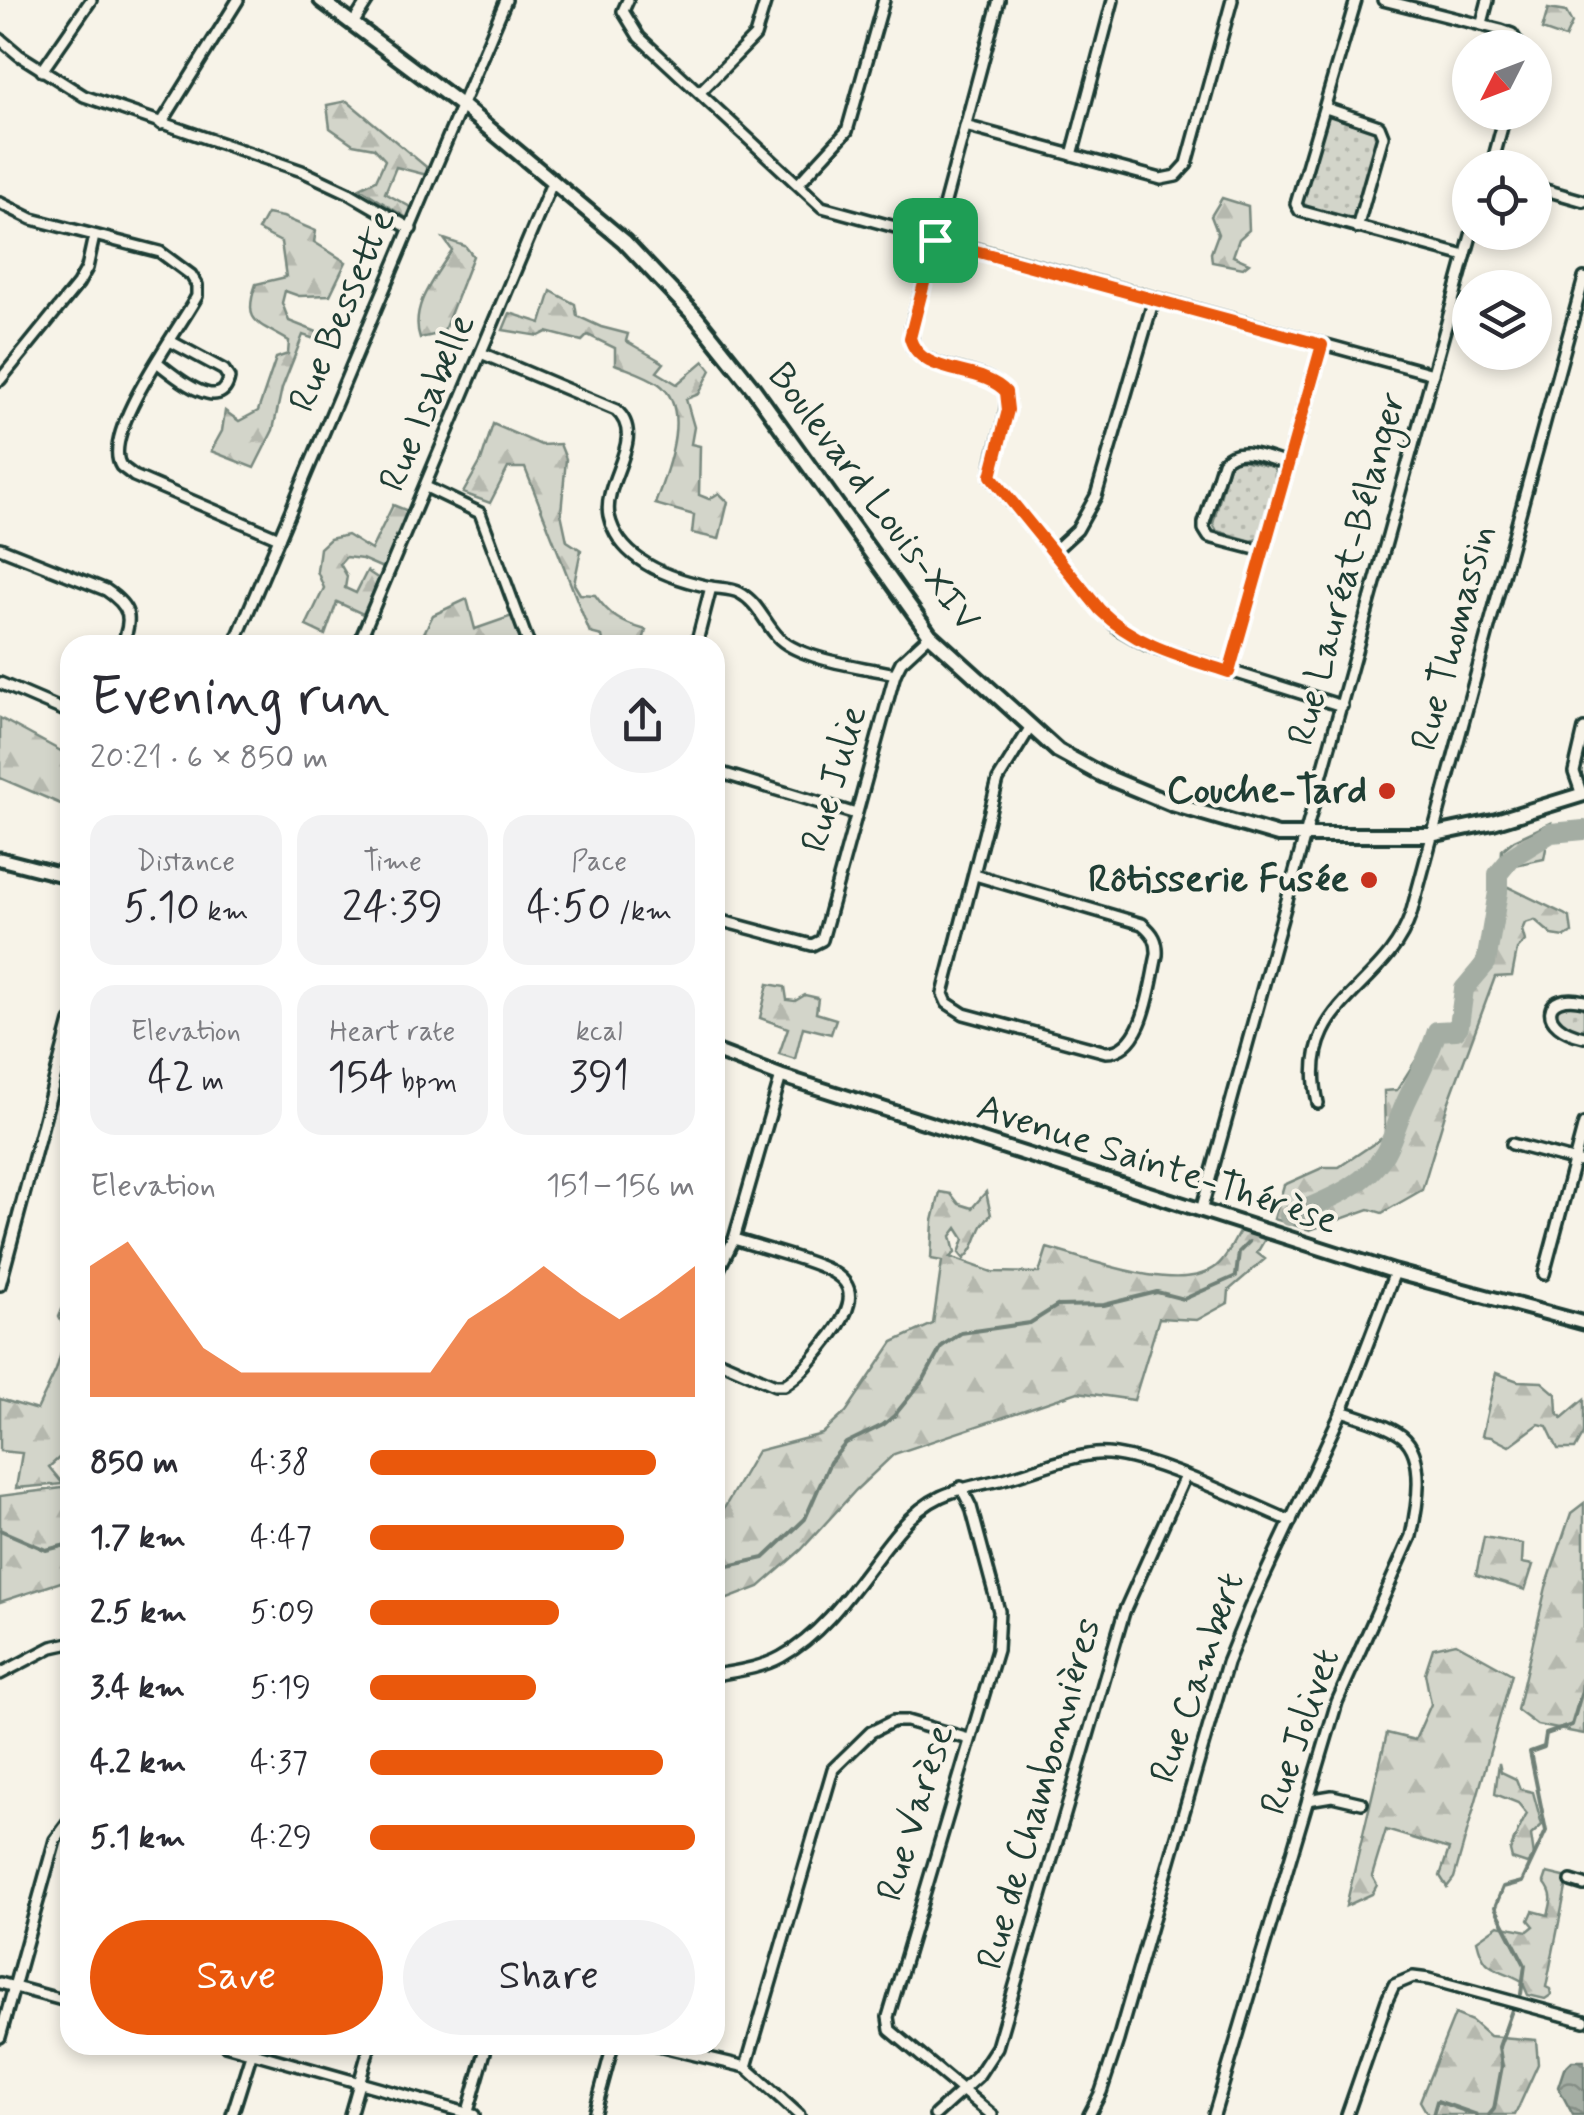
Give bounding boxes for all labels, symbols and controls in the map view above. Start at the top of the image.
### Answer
north arrow [1452,30,1552,130]
map controls [1452,30,1552,370]
button: locate [1452,150,1552,250]
pin [893,198,978,283]
street label: Rue Bessette [278,202,408,420]
icon: arrive [908,213,963,268]
button: layers [1452,270,1552,370]
street label: Rue Isabelle [369,307,487,499]
street label: Boulevard Louis-XIV [756,353,990,643]
street label: Rue Lauréat-Bélanger [1277,387,1423,752]
street label: Rue Thomassin [1400,520,1508,756]
text: Evening run [90,663,390,735]
button: share [590,668,695,773]
street label: Rue Julie [791,700,879,858]
text: 20:21 · 6 × 850 m [90,737,328,779]
place label: Couche-Tard [1167,767,1367,816]
marker: Couche-Tard [1376,780,1398,802]
text: Distance [137,844,235,881]
text: Time [363,844,422,881]
text: Pace [571,844,627,881]
place label: Rôtisserie Fusée [1088,856,1349,905]
marker: Rôtisserie Fusée [1358,869,1380,891]
text: 5.10 [123,881,200,936]
text: 24:39 [342,881,443,936]
text: 4:50 [526,881,611,936]
text: km [200,894,248,931]
text: /km [611,894,672,931]
text: Elevation [131,1014,241,1051]
text: Heart rate [330,1014,455,1051]
text: kcal [576,1014,623,1051]
text: 42 [148,1051,194,1106]
text: 154 [328,1051,393,1106]
text: 391 [569,1051,629,1106]
text: m [194,1064,224,1101]
text: bpm [393,1064,457,1101]
street label: Avenue Sainte-Thérèse [970,1084,1344,1246]
text: Elevation [90,1165,216,1207]
text: 151–156 m [546,1165,695,1207]
text: 850 m [90,1442,178,1484]
text: 4:38 [250,1442,309,1484]
text: 1.7 km [90,1517,186,1559]
text: 4:47 [250,1517,312,1559]
street label: Rue Cambert [1139,1566,1257,1790]
text: 2.5 km [90,1592,187,1634]
text: 5:09 [250,1592,315,1634]
street label: Rue de Chambonnières [966,1613,1114,1975]
street label: Rue Jolivet [1250,1642,1352,1822]
text: 3.4 km [90,1667,185,1709]
text: 5:19 [250,1667,311,1709]
street label: Rue Varèse [866,1719,966,1907]
text: 4.2 km [90,1742,186,1784]
text: 4:37 [250,1742,308,1784]
text: 5.1 km [90,1817,186,1859]
text: 4:29 [250,1817,312,1859]
button: Save [90,1920,383,2035]
button: Share [403,1920,695,2035]

